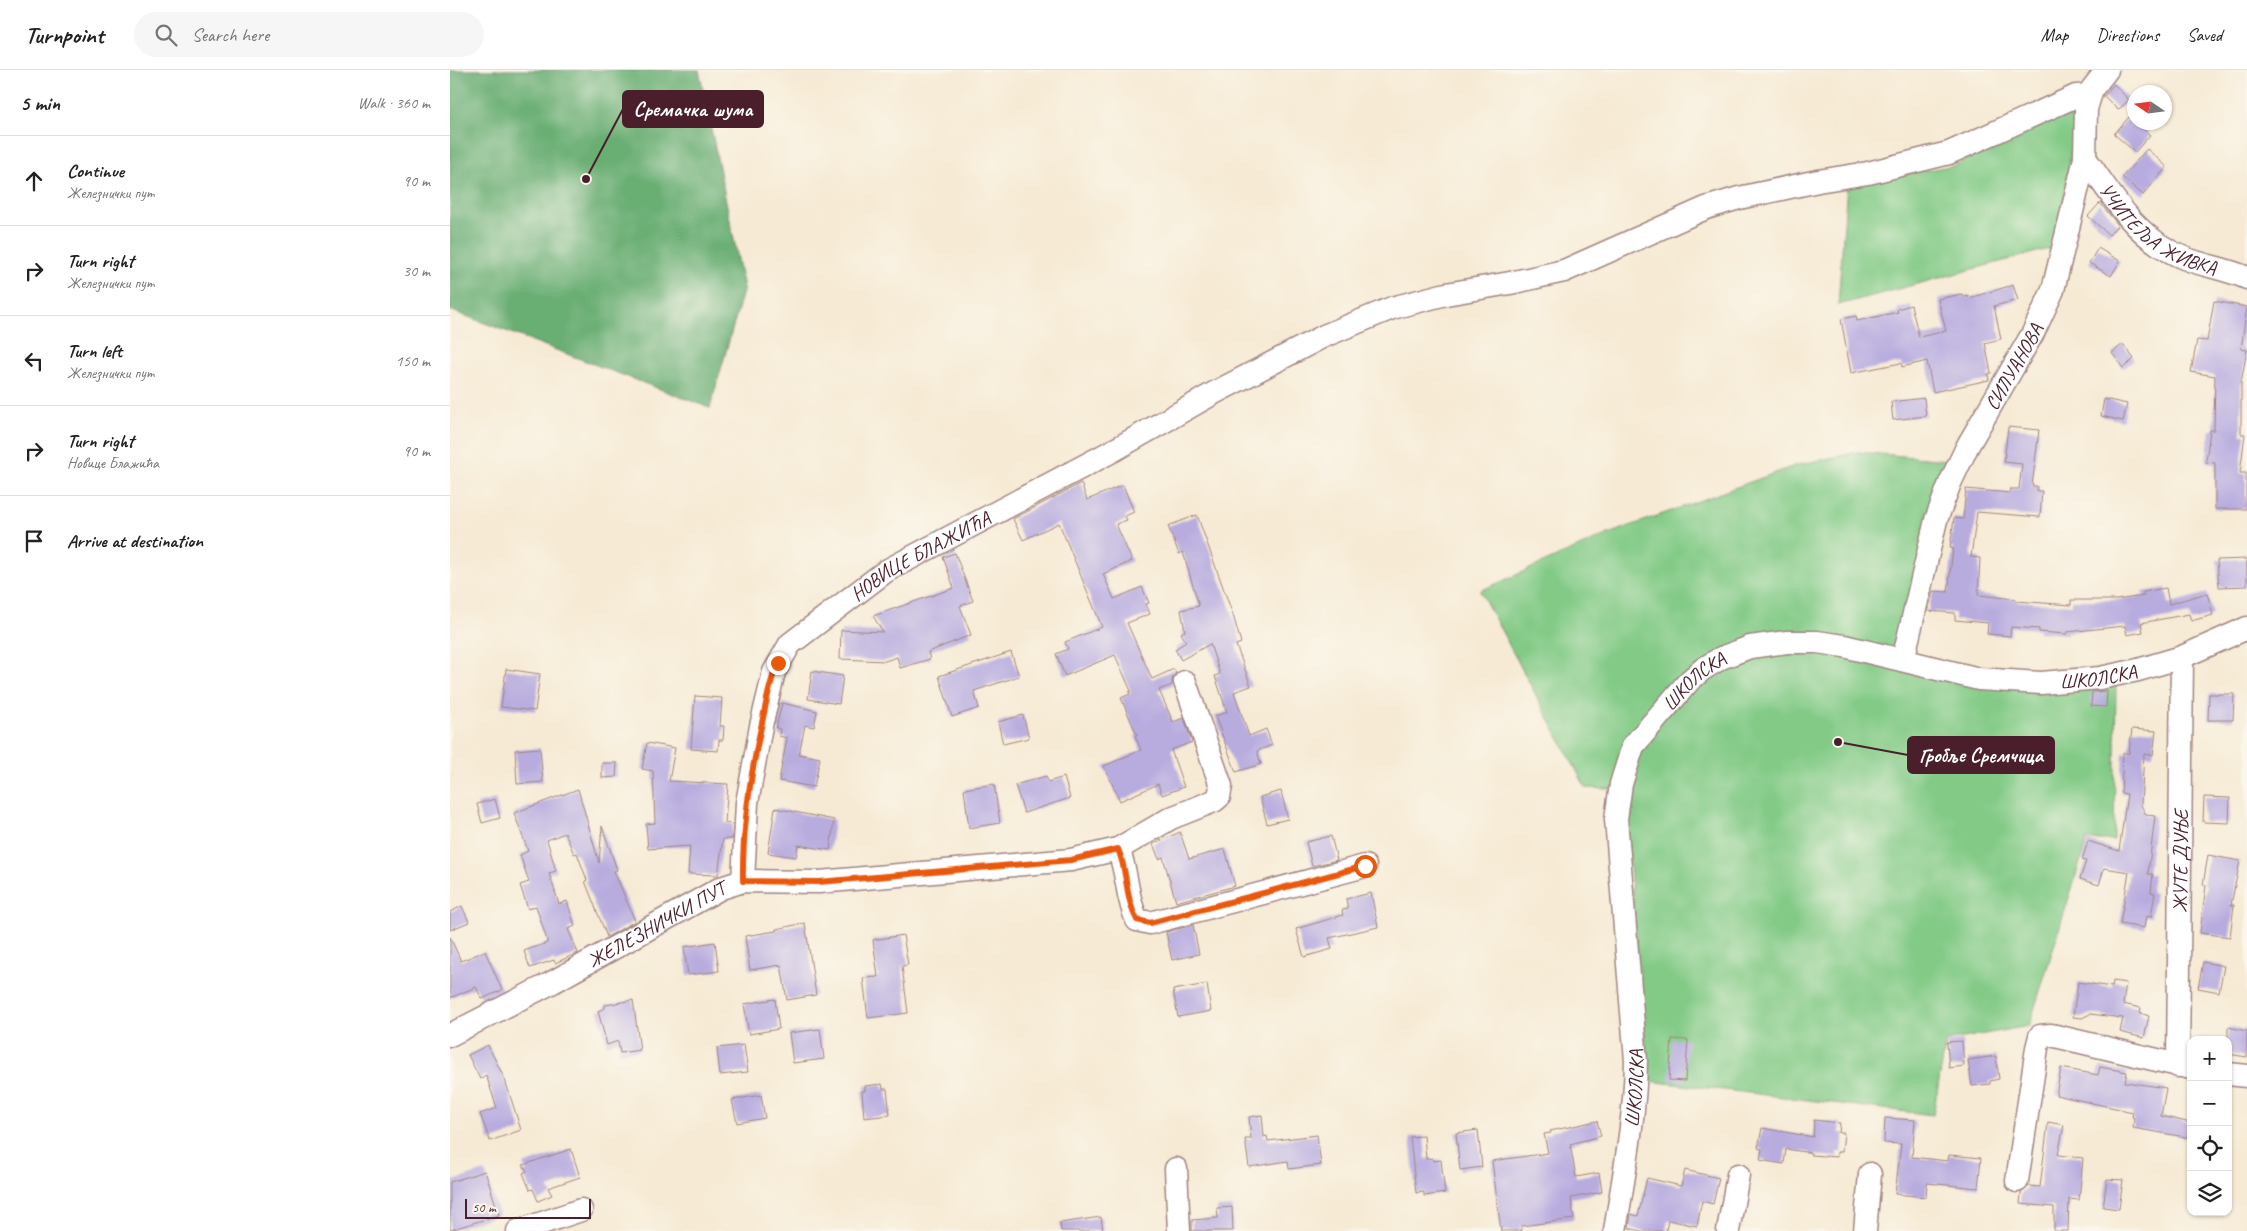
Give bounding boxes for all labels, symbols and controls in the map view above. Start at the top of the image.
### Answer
search box [134,12,484,57]
text: Turnpoint [25,20,104,50]
icon: search [152,21,180,49]
text: Search here [192,23,269,47]
text: Map [2041,24,2068,46]
text: Directions [2096,24,2159,46]
text: Saved [2187,24,2222,46]
north arrow [2127,85,2172,130]
text: 5 min [20,90,60,116]
callout: Сремачка шума [623,91,763,127]
text: Walk · 360 m [358,93,430,113]
text: Сремачка шума [634,96,754,122]
text: Continue [67,159,124,183]
icon: ahead [20,167,48,195]
text: 90 m [403,171,430,191]
street label: УЧИТЕЉА ЖИВКА [2094,178,2220,280]
text: Железнички пут [67,183,154,203]
text: Turn right [67,249,134,273]
icon: right [20,257,48,285]
text: 30 m [403,261,430,281]
text: Железнички пут [67,273,154,293]
street label: СИЛУАНОВА [1979,319,2048,414]
text: Turn left [67,339,122,363]
icon: left [20,347,48,375]
text: 150 m [396,351,430,371]
text: Железнички пут [67,363,154,383]
text: Turn right [67,429,134,453]
icon: right [20,437,48,465]
text: 90 m [403,441,430,461]
text: Новице Блажића [67,453,159,473]
street label: НОВИЦЕ БЛАЖИЋА [845,505,995,606]
icon: arrive [20,527,48,555]
text: Arrive at destination [67,529,203,553]
street label: ШКОЛСКА [1657,645,1731,716]
route end [767,652,790,675]
street label: ШКОЛСКА [2059,658,2140,694]
callout: Гробље Сремчица [1908,737,2054,773]
text: Гробље Сремчица [1919,742,2045,768]
street label: ЖУТЕ ДУЊЕ [2167,807,2193,913]
route start [1354,855,1377,878]
street label: ЖЕЛЕЗНИЧКИ ПУТ [583,873,734,973]
map controls [2187,1036,2232,1216]
button: + [2187,1036,2232,1081]
street label: ШКОЛСКА [1619,1048,1649,1128]
button: − [2187,1081,2232,1126]
button: locate [2187,1126,2232,1171]
button: layers [2187,1171,2232,1216]
scale bar [465,1196,591,1219]
text: 50 m [472,1199,496,1216]

